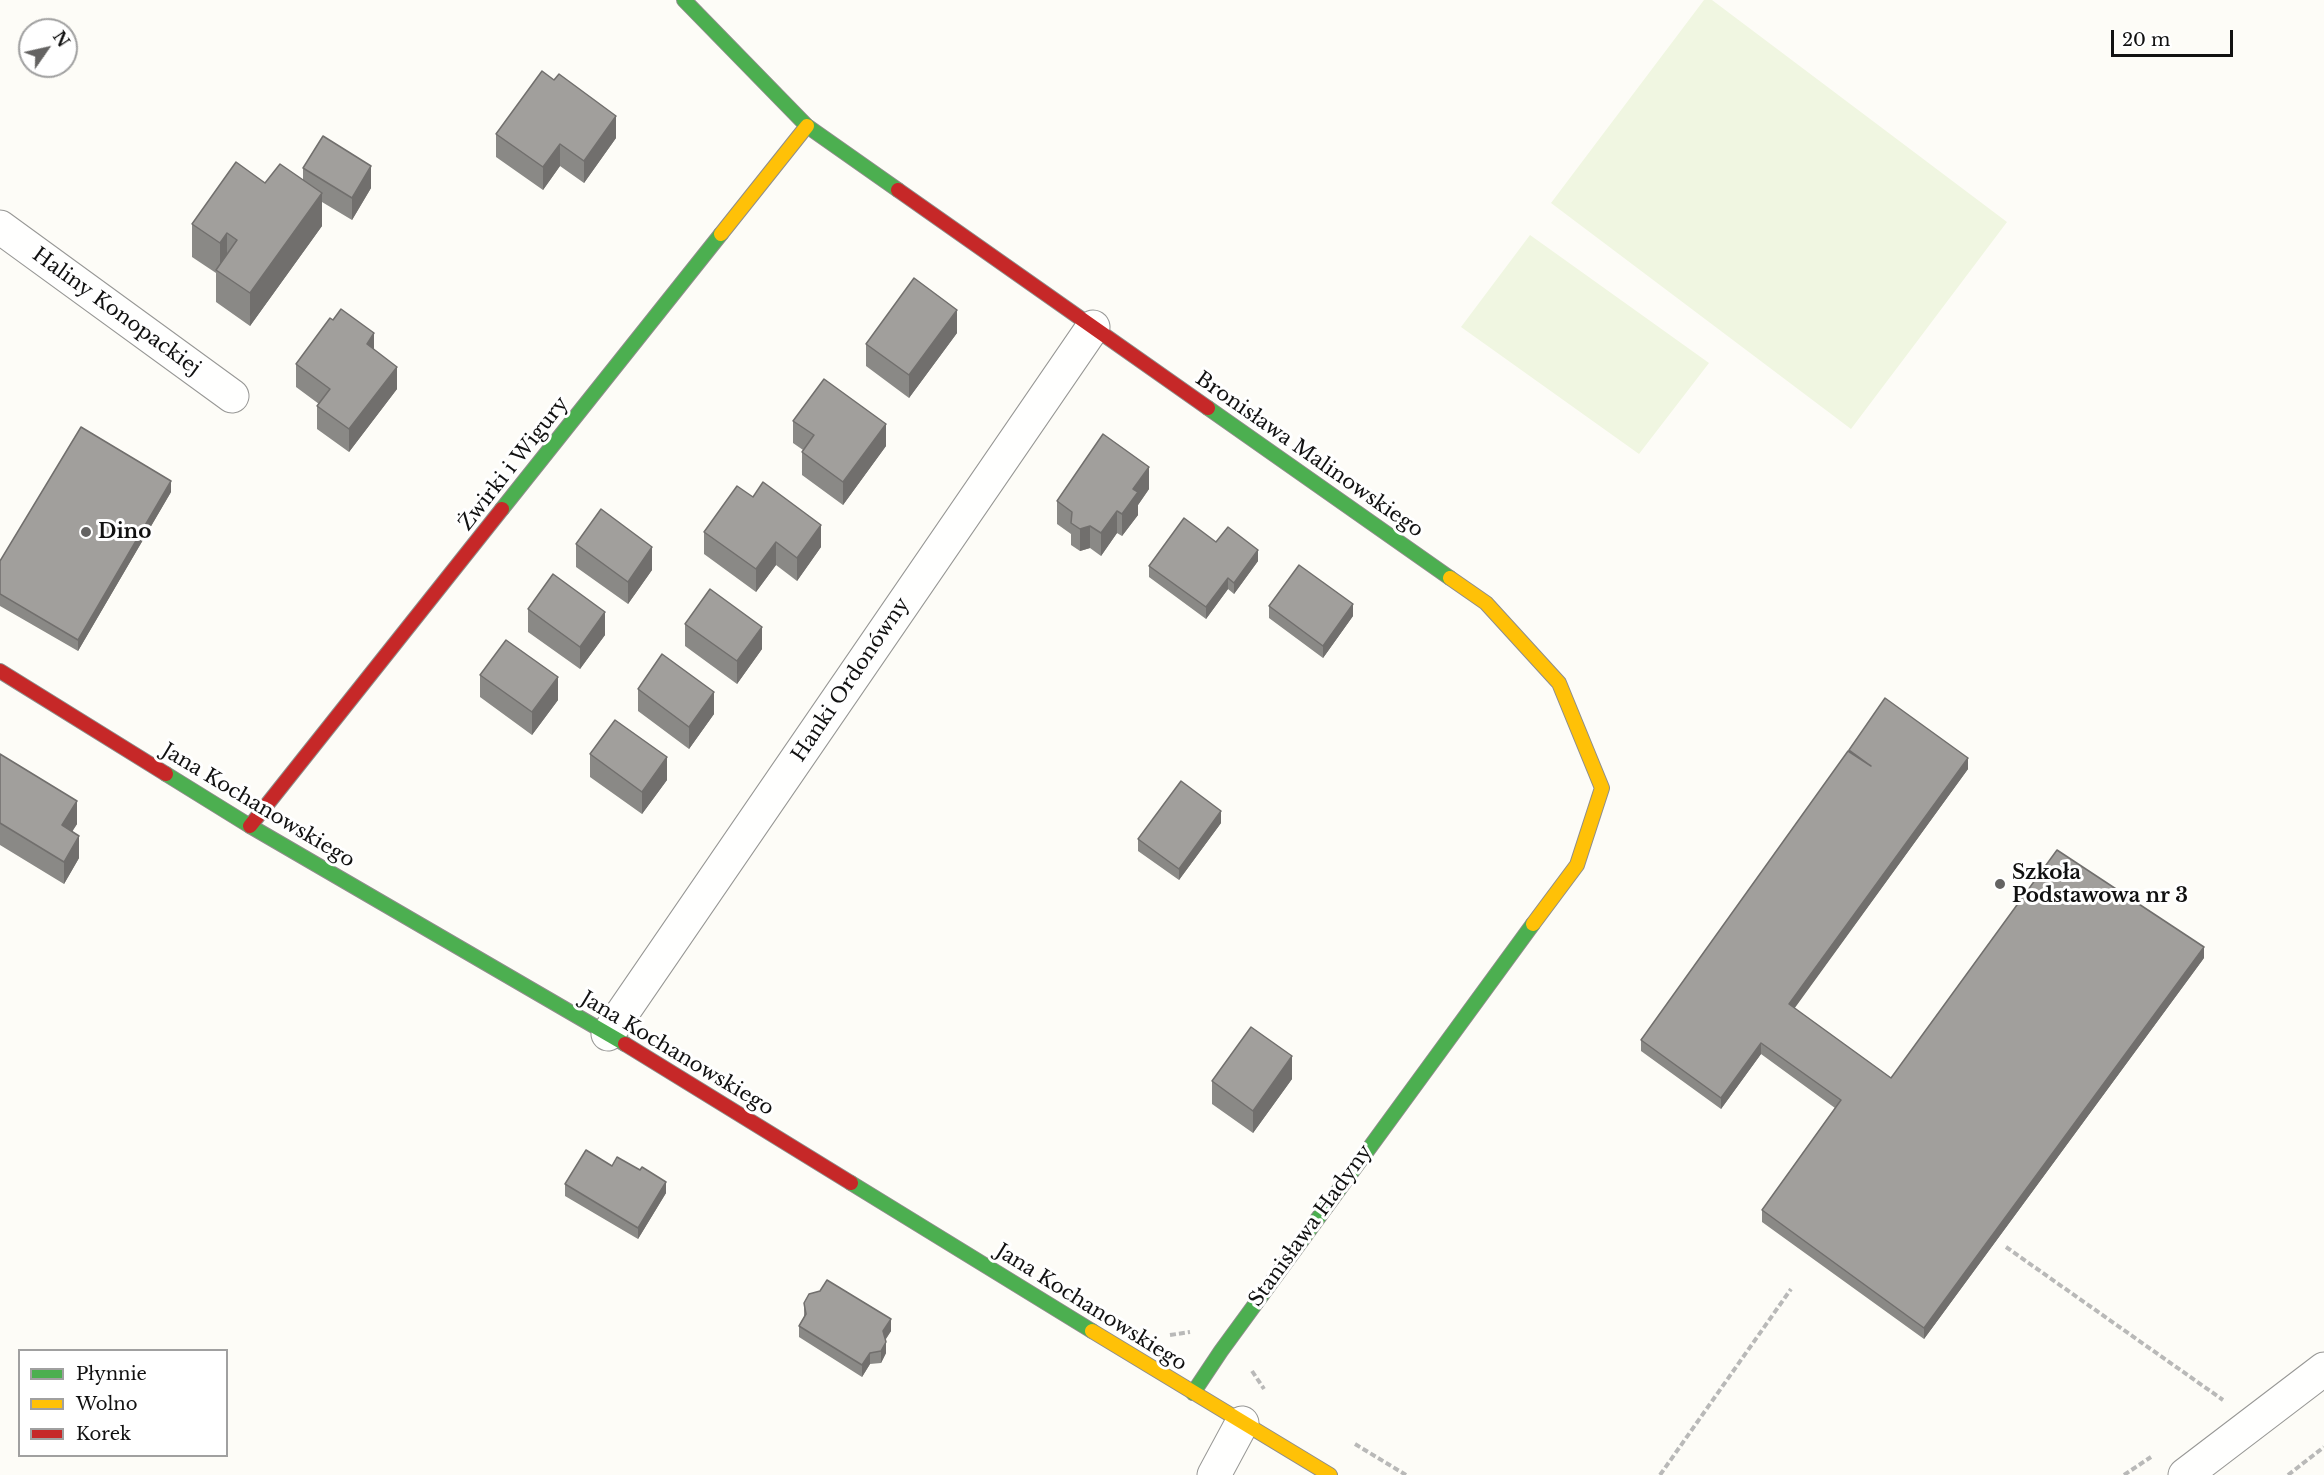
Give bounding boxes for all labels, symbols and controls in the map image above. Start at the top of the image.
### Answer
north arrow [18,18,78,78]
scale bar [2114,18,2236,56]
text: N [49,27,74,51]
text: 20 m [2122,29,2170,51]
street label: Haliny Konopackiej [27,243,205,381]
street label: Bronisława Malinowskiego [1191,367,1427,543]
street label: Żwirki i Wigury [454,392,574,536]
place label: Dino [98,520,151,544]
marker: Dino [79,525,93,539]
street label: Hanki Ordonówny [787,593,915,767]
street label: Jana Kochanowskiego [157,739,359,873]
place label: Szkoła Podstawowa nr 3 [2012,861,2188,908]
marker: Szkoła Podstawowa nr 3 [1993,877,2007,891]
street label: Jana Kochanowskiego [576,987,778,1121]
street label: Stanisława Hadyny [1244,1141,1378,1311]
street label: Jana Kochanowskiego [991,1239,1191,1377]
legend [18,1349,228,1457]
text: Płynnie [76,1363,147,1385]
text: Wolno [76,1393,138,1415]
text: Korek [76,1423,131,1445]

